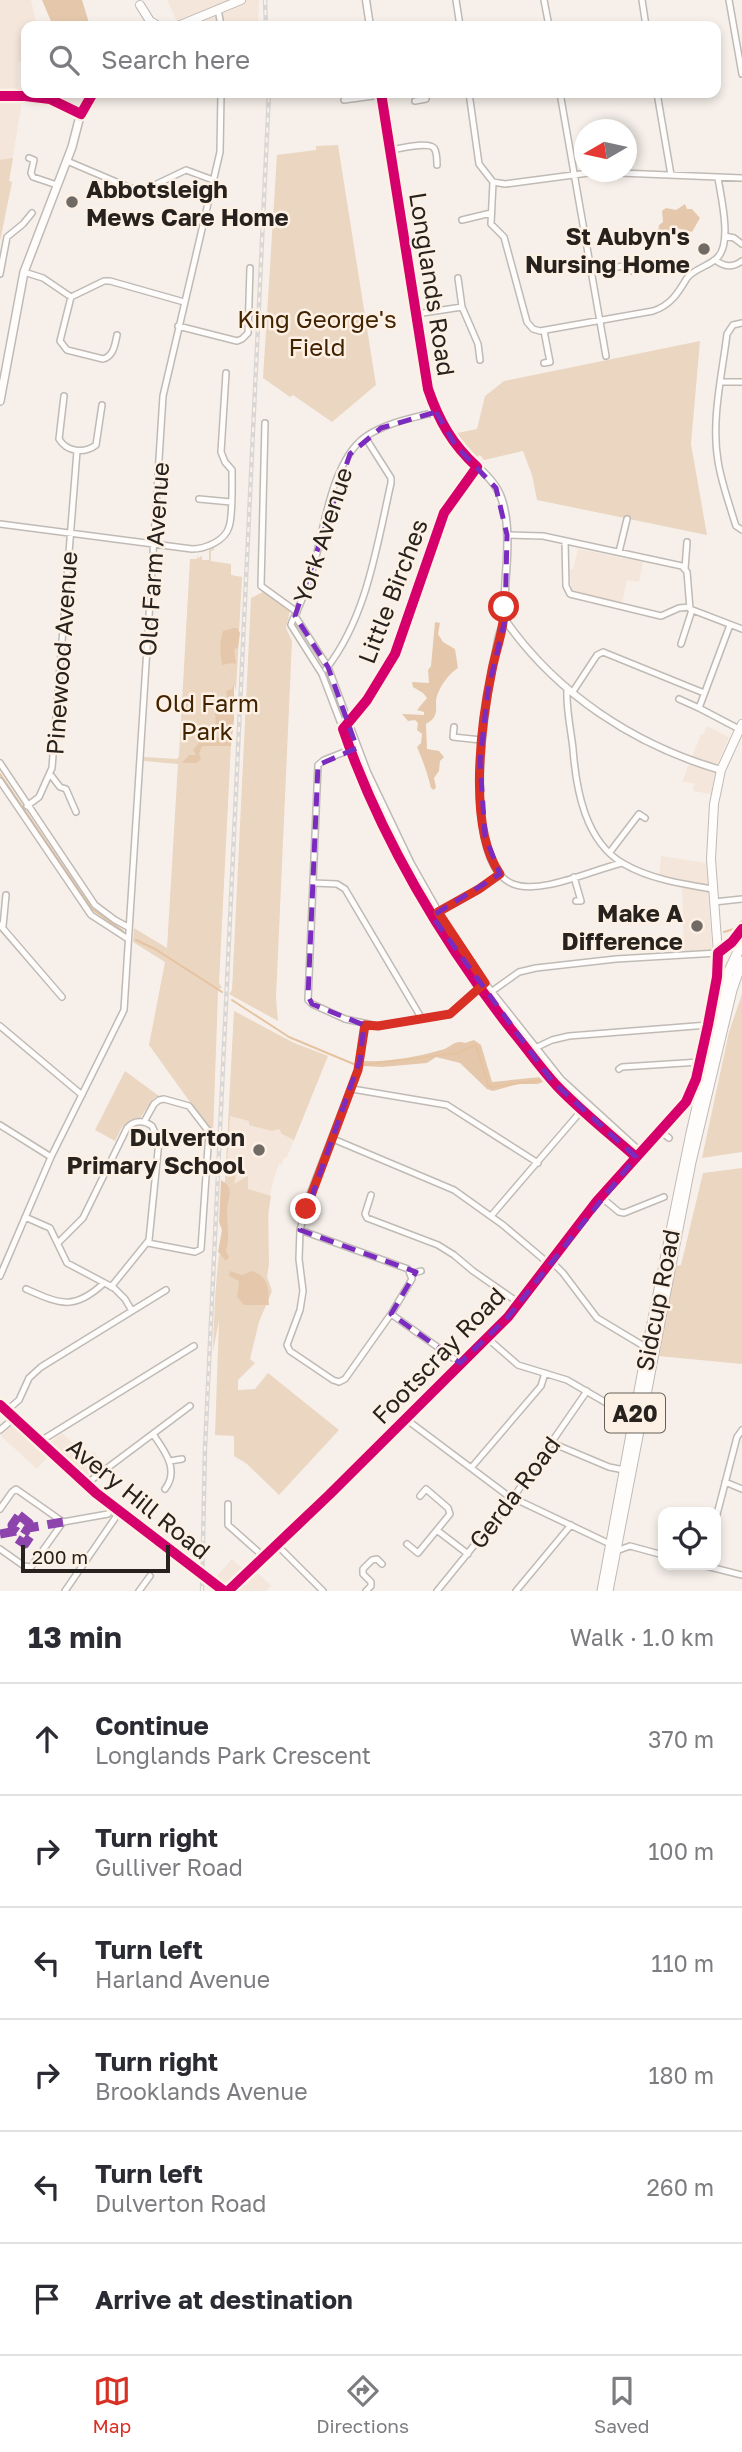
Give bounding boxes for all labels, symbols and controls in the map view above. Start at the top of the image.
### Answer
search box [21,21,721,98]
icon: search [45,41,83,79]
text: Search here [101,44,250,75]
north arrow [574,119,637,182]
place label: Abbotsleigh Mews Care Home [86,174,289,231]
street label: Longlands Road [404,190,462,378]
marker: Abbotsleigh Mews Care Home [64,194,80,210]
place label: St Aubyn's Nursing Home [525,221,690,278]
marker: St Aubyn's Nursing Home [696,241,712,257]
park label: King George's Field [237,304,397,361]
street label: Old Farm Avenue [132,461,174,657]
street label: York Avenue [286,463,358,607]
street label: Little Birches [351,515,433,667]
street label: Pinewood Avenue [39,550,83,756]
route start [488,591,519,622]
park label: Old Farm Park [155,688,259,745]
place label: Make A Difference [562,898,683,955]
marker: Make A Difference [689,918,705,934]
place label: Dulverton Primary School [66,1122,245,1179]
marker: Dulverton Primary School [251,1142,267,1158]
route end [290,1193,321,1224]
street label: Sidcup Road [629,1227,685,1373]
street label: Footscray Road [366,1281,510,1429]
road number: A20 [605,1394,665,1432]
street label: Gerda Road [462,1430,566,1554]
street label: Avery Hill Road [62,1431,216,1565]
map controls [658,1507,721,1570]
button: locate [658,1507,721,1570]
scale bar [21,1542,170,1574]
text: 200 m [32,1545,88,1568]
text: 13 min [28,1619,122,1655]
text: Walk · 1.0 km [570,1623,714,1651]
text: Continue [95,1710,209,1741]
icon: ahead [28,1720,66,1758]
text: 370 m [648,1725,714,1753]
text: Longlands Park Crescent [95,1741,371,1769]
text: Turn right [95,1822,218,1853]
icon: right [28,1832,66,1870]
text: 100 m [648,1837,714,1865]
text: Gulliver Road [95,1853,243,1881]
text: Turn left [95,1934,203,1965]
icon: left [28,1944,66,1982]
text: 110 m [651,1949,714,1977]
text: Harland Avenue [95,1965,270,1993]
text: Turn right [95,2046,218,2077]
icon: right [28,2056,66,2094]
text: 180 m [648,2061,714,2089]
text: Brooklands Avenue [95,2077,308,2105]
text: Turn left [95,2158,203,2189]
icon: left [28,2168,66,2206]
text: 260 m [646,2173,714,2201]
text: Dulverton Road [95,2189,266,2217]
icon: arrive [28,2280,66,2318]
text: Arrive at destination [95,2284,353,2315]
tab: Map [92,2372,131,2437]
tab: Directions [316,2372,409,2437]
tab: Saved [594,2372,650,2437]

